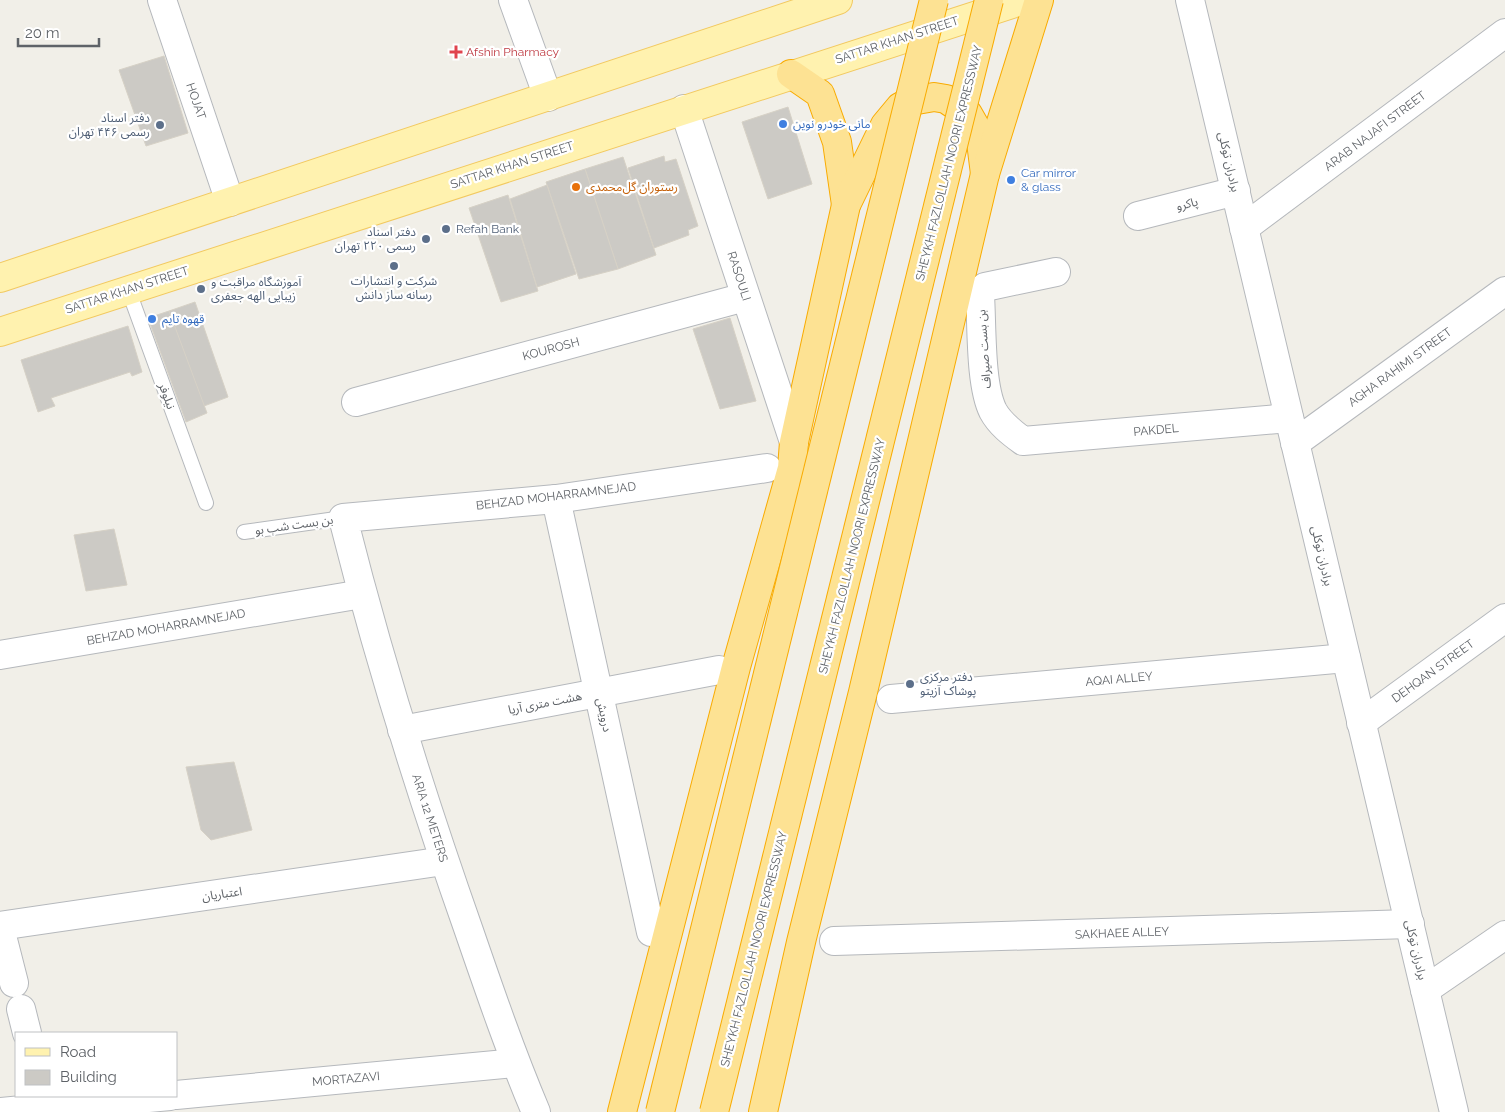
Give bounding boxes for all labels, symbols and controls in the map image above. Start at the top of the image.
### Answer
street label: SATTAR KHAN STREET [834,13,961,67]
scale bar [18,15,99,47]
text: 20 m [25,24,60,42]
street label: SHEYKH FAZLOLLAH NOORI EXPRESSWAY [913,44,985,282]
place label: Afshin Pharmacy [466,45,560,59]
marker: Afshin Pharmacy [450,46,462,58]
street label: HOJAT [183,81,209,122]
street label: ARAB NAJAFI STREET [1321,88,1429,174]
place label: دفتر اسناد رسمی ۴۴۶ تهران [69,111,150,139]
place label: مانی خودرو نوین [793,117,870,131]
marker: مانی خودرو نوین [777,118,789,130]
marker: دفتر اسناد رسمی ۴۴۶ تهران [154,119,166,131]
street label: برادران توکلی [1215,131,1243,193]
street label: SATTAR KHAN STREET [449,138,576,192]
place label: Car mirror & glass [1021,166,1077,194]
marker: Car mirror & glass [1005,174,1017,186]
place label: رستوران گل‌محمدی [586,180,678,194]
marker: رستوران گل‌محمدی [570,181,582,193]
street label: پاکرو [1175,195,1200,215]
place label: Refah Bank [456,222,520,236]
marker: Refah Bank [440,223,452,235]
place label: دفتر اسناد رسمی ۲۲۰ تهران [335,225,416,253]
marker: دفتر اسناد رسمی ۲۲۰ تهران [420,233,432,245]
street label: RASOULI [724,250,754,302]
marker: شرکت و انتشارات رسانه ساز دانش [388,260,400,272]
street label: SATTAR KHAN STREET [64,263,191,317]
place label: شرکت و انتشارات رسانه ساز دانش [351,274,437,302]
place label: آموزشگاه مراقبت و زیبایی الهه جعفری [211,275,302,303]
marker: آموزشگاه مراقبت و زیبایی الهه جعفری [195,283,207,295]
street label: بن بست صیراف [974,309,994,389]
place label: قهوه تایم [162,312,204,328]
marker: قهوه تایم [146,313,158,325]
street label: AGHA RAHIMI STREET [1345,324,1455,409]
street label: KOUROSH [521,335,581,363]
street label: نیلوفر [155,380,178,411]
street label: PAKDEL [1133,421,1179,439]
street label: SHEYKH FAZLOLLAH NOORI EXPRESSWAY [816,437,888,675]
street label: BEHZAD MOHARRAMNEJAD [475,479,637,513]
street label: بن بست شب بو [254,513,334,538]
street label: برادران توکلی [1308,525,1336,587]
street label: BEHZAD MOHARRAMNEJAD [85,606,247,648]
street label: DEHQAN STREET [1389,636,1477,706]
street label: AQAI ALLEY [1085,669,1153,689]
place label: دفتر مرکزی پوشاک آزیتو [920,670,976,699]
marker: دفتر مرکزی پوشاک آزیتو [904,678,916,690]
street label: هشت متری آریا [507,689,583,717]
street label: درویش [594,697,614,734]
street label: ARIA 12 METERS [409,772,451,864]
street label: SHEYKH FAZLOLLAH NOORI EXPRESSWAY [718,830,790,1068]
street label: اعتباریان [201,884,243,904]
street label: برادران توکلی [1402,919,1430,981]
street label: SAKHAEE ALLEY [1075,924,1170,942]
legend [15,1032,178,1097]
text: Road [60,1043,96,1061]
text: Building [60,1068,117,1086]
street label: MORTAZAVI [312,1069,380,1089]

